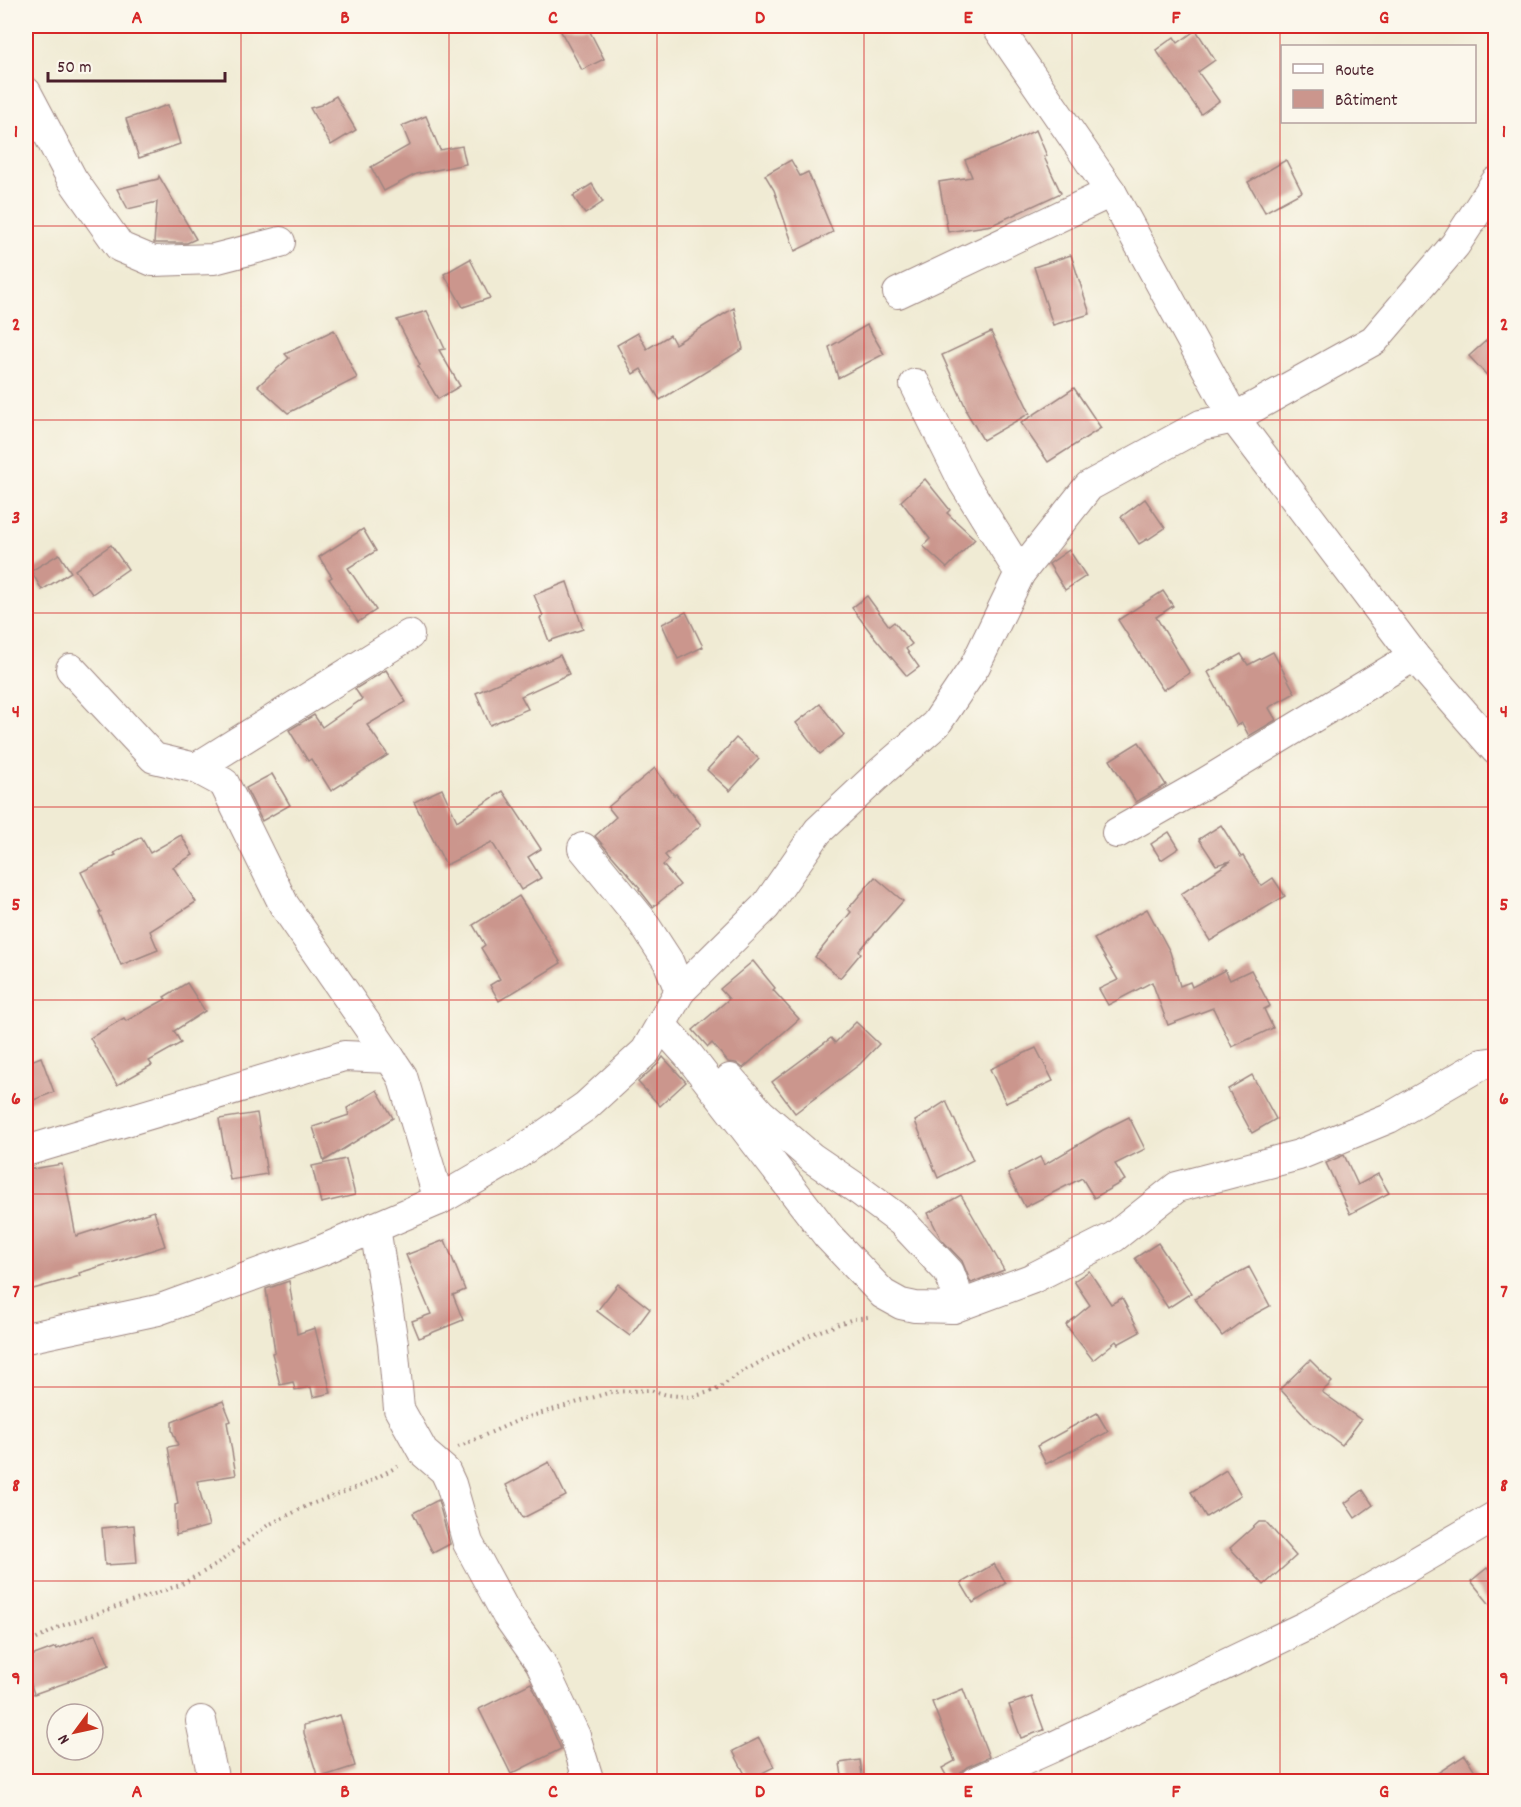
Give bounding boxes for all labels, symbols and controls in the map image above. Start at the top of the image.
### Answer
text: A [132,5,143,33]
text: B [340,5,350,33]
text: C [548,5,558,33]
text: D [755,5,766,33]
text: E [963,5,973,33]
text: F [1172,5,1182,33]
text: G [1379,5,1389,33]
scale bar [48,45,225,83]
legend [1281,45,1476,123]
text: 50 m [57,56,92,81]
text: Route [1335,59,1374,84]
text: Bâtiment [1335,89,1398,114]
text: 1 [14,119,18,147]
text: 1 [1502,119,1506,147]
text: 2 [12,312,20,340]
text: 2 [1500,312,1508,340]
text: 3 [12,505,20,533]
text: 3 [1500,505,1508,533]
text: 4 [12,699,20,727]
text: 4 [1500,699,1508,727]
text: 5 [11,892,21,920]
text: 5 [1499,892,1509,920]
text: 6 [11,1086,21,1114]
text: 6 [1499,1086,1509,1114]
text: 7 [12,1279,20,1307]
text: 7 [1500,1279,1508,1307]
text: 8 [12,1473,20,1501]
text: 8 [1500,1473,1508,1501]
text: 9 [11,1666,21,1694]
text: 9 [1499,1666,1509,1694]
north arrow [45,1702,105,1762]
text: N [53,1729,76,1748]
text: A [132,1779,143,1807]
text: B [340,1779,350,1807]
text: C [548,1779,558,1807]
text: D [755,1779,766,1807]
text: E [963,1779,973,1807]
text: F [1172,1779,1182,1807]
text: G [1379,1779,1389,1807]

